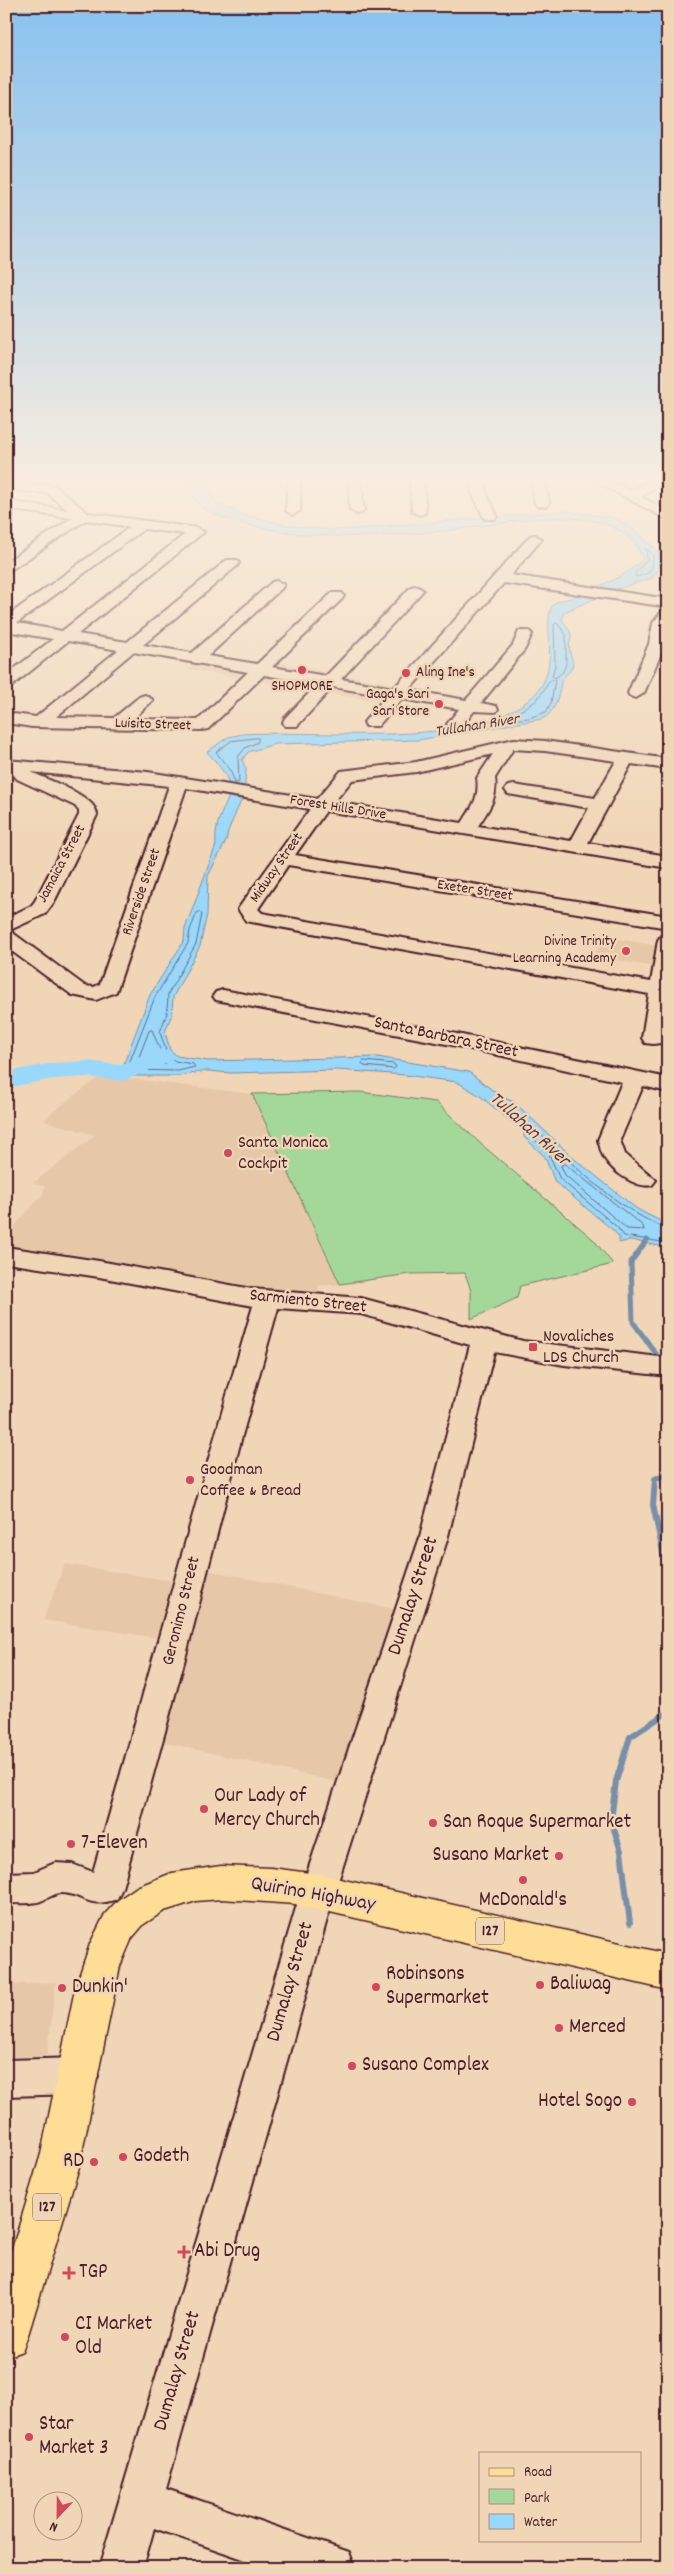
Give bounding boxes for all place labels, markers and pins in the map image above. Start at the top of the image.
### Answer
place label: Aling Ine's [416,662,475,684]
marker: SHOPMORE [296,664,308,676]
marker: Aling Ine's [400,667,412,679]
place label: SHOPMORE [271,676,333,698]
place label: Gaga's Sari Sari Store [366,684,429,723]
marker: Gaga's Sari Sari Store [433,698,445,710]
place label: Divine Trinity Learning Academy [513,931,617,970]
marker: Divine Trinity Learning Academy [620,945,632,957]
place label: Santa Monica Cockpit [238,1131,328,1177]
marker: Santa Monica Cockpit [222,1147,234,1159]
place label: Novaliches LDS Church [543,1325,619,1371]
marker: Novaliches LDS Church [527,1341,539,1353]
place label: Goodman Coffee & Bread [200,1458,301,1504]
marker: Goodman Coffee & Bread [184,1474,196,1486]
place label: Our Lady of Mercy Church [214,1782,320,1836]
marker: Our Lady of Mercy Church [198,1803,210,1815]
place label: San Roque Supermarket [443,1808,632,1838]
marker: San Roque Supermarket [427,1817,439,1829]
place label: 7-Eleven [81,1829,148,1859]
marker: 7-Eleven [65,1838,77,1850]
place label: Susano Market [433,1841,549,1871]
marker: Susano Market [553,1850,565,1862]
marker: McDonald's [517,1874,529,1886]
place label: McDonald's [479,1886,567,1916]
place label: Robinsons Supermarket [386,1960,489,2014]
place label: Baliwag [550,1970,611,2000]
place label: Dunkin' [72,1973,128,2003]
marker: Baliwag [534,1979,546,1991]
marker: Robinsons Supermarket [370,1981,382,1993]
marker: Dunkin' [56,1982,68,1994]
place label: Merced [569,2013,626,2043]
marker: Merced [553,2022,565,2034]
place label: Susano Complex [362,2051,489,2081]
marker: Susano Complex [346,2060,358,2072]
place label: Hotel Sogo [538,2087,622,2117]
marker: Hotel Sogo [626,2096,638,2108]
place label: Godeth [133,2142,189,2172]
place label: RD [63,2147,84,2177]
marker: Godeth [117,2151,129,2163]
marker: RD [88,2156,100,2168]
place label: Abi Drug [194,2237,260,2267]
marker: Abi Drug [178,2246,190,2258]
place label: TGP [79,2258,108,2288]
marker: TGP [63,2267,75,2279]
place label: CI Market Old [75,2310,152,2364]
marker: CI Market Old [59,2331,71,2343]
place label: Star Market 3 [39,2410,109,2464]
marker: Star Market 3 [23,2431,35,2443]

